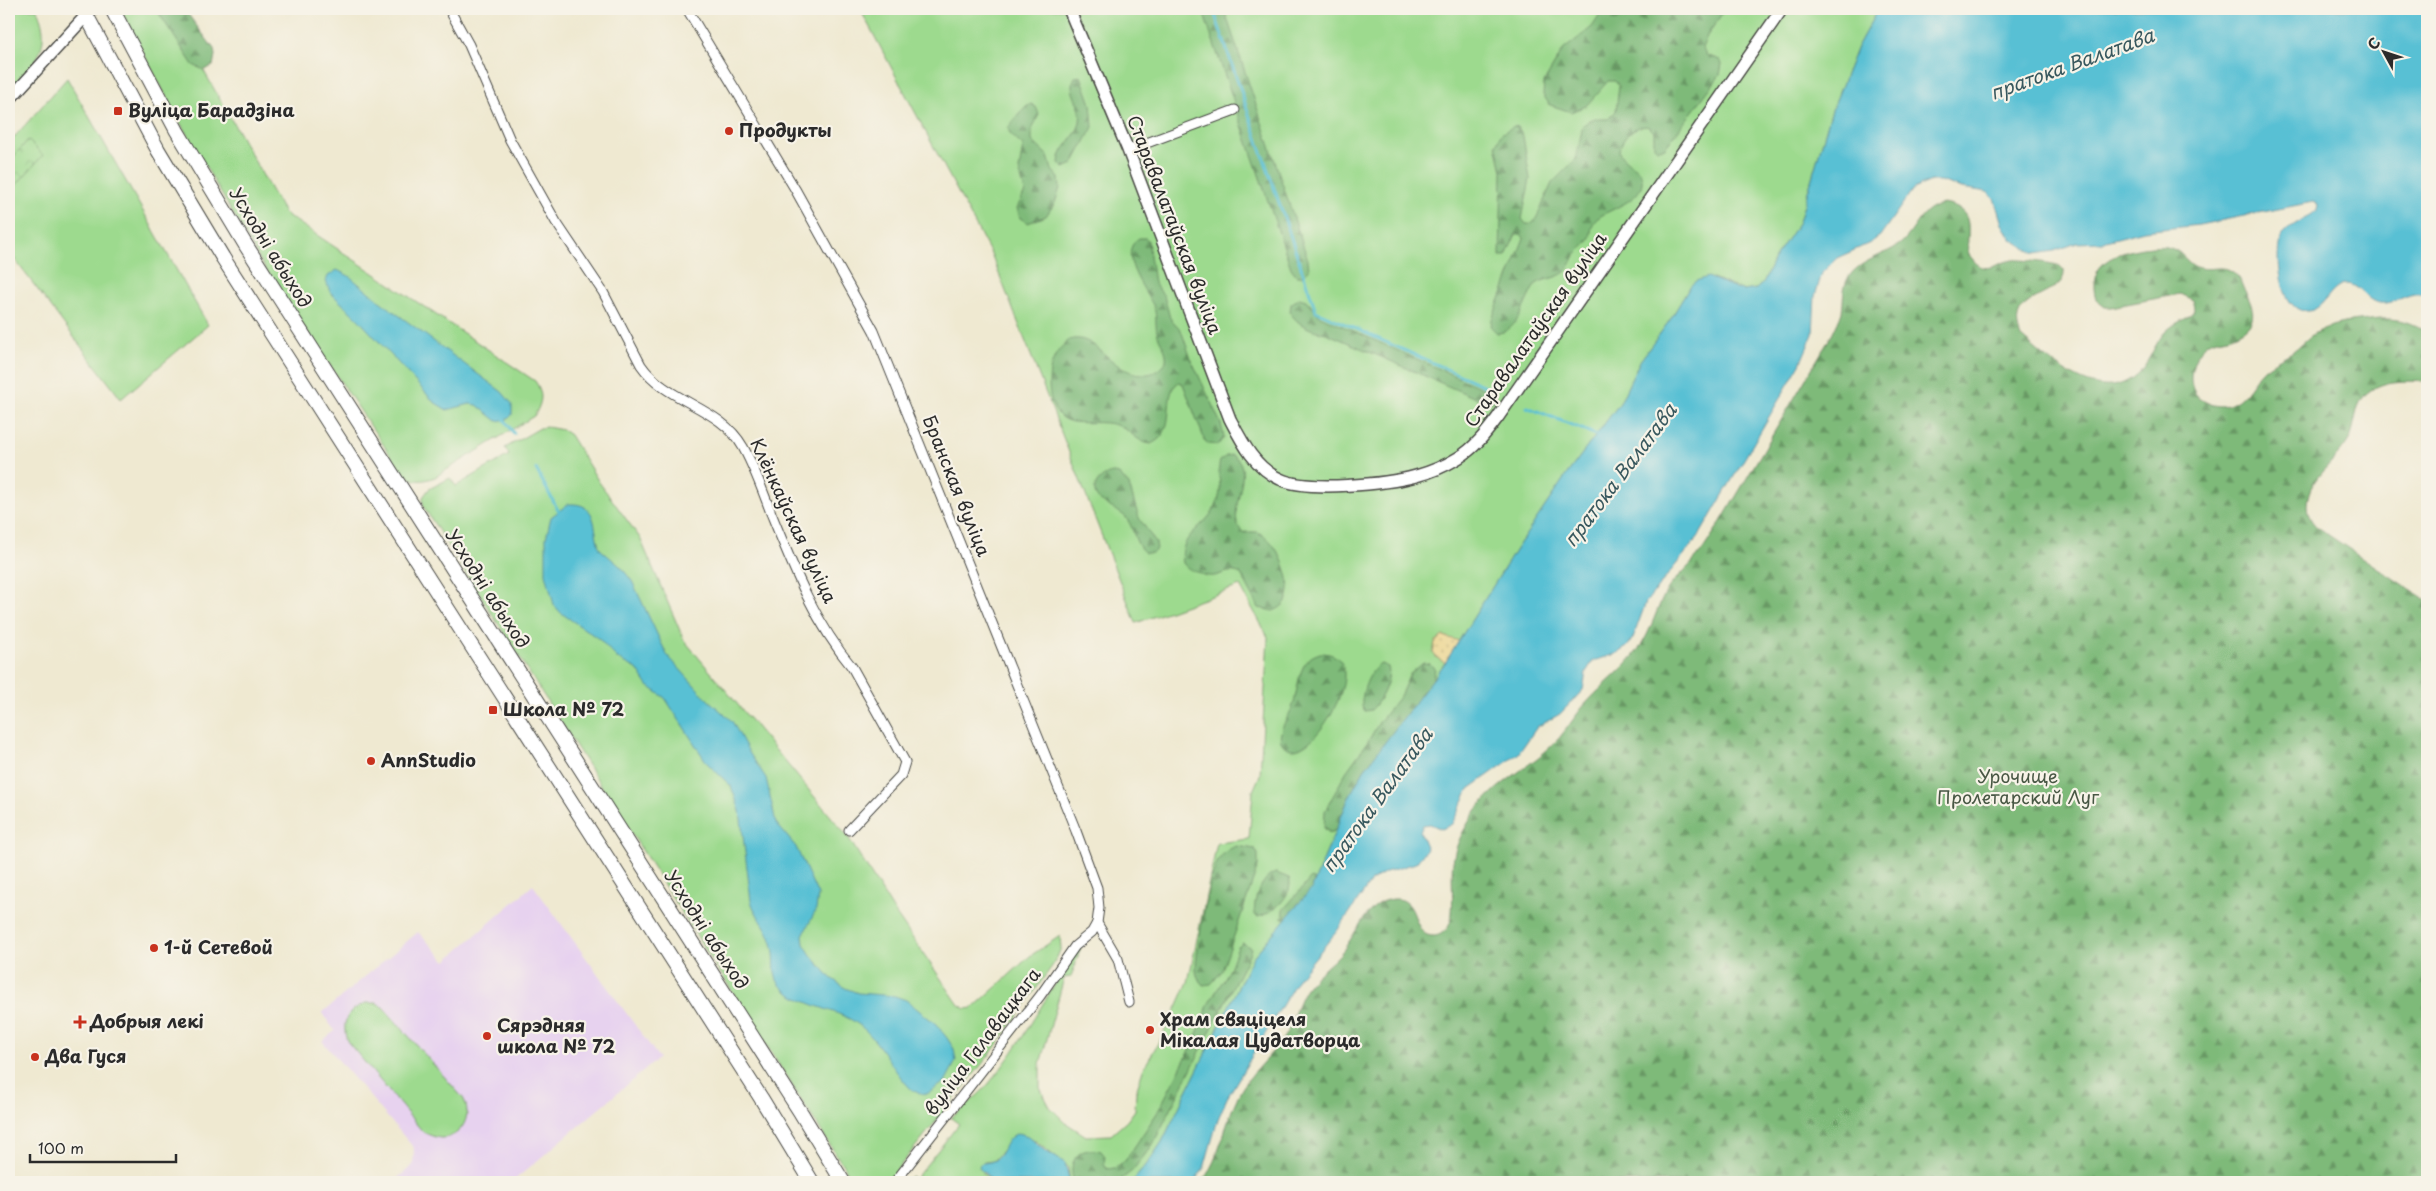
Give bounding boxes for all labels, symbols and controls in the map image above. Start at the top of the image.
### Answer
water label: пратока Валатава [1986,20,2159,106]
north arrow [2358,28,2408,78]
text: С [2362,33,2385,54]
place label: Вуліца Барадзіна [128,96,295,123]
marker: Вуліца Барадзіна [112,105,124,117]
street label: Старавалатаўская вуліца [1121,111,1230,338]
place label: Продукты [739,116,832,143]
marker: Продукты [723,125,735,137]
street label: Усходні абыход [223,182,319,313]
street label: Старавалатаўская вуліца [1457,226,1613,432]
water label: пратока Валатава [1556,396,1683,552]
street label: Бранская вуліца [917,411,998,560]
street label: Клёнкаўская вуліца [744,433,845,607]
street label: Усходні абыход [439,523,537,653]
place label: Школа № 72 [503,695,625,722]
marker: Школа № 72 [487,704,499,716]
water label: пратока Валатава [1314,720,1439,878]
place label: AnnStudio [381,746,476,773]
marker: AnnStudio [365,755,377,767]
park label: Урочище Пролетарский Луг [1937,762,2100,810]
street label: Усходні абыход [658,864,756,994]
place label: 1-й Сетевой [164,933,273,960]
marker: 1-й Сетевой [148,942,160,954]
street label: вуліца Галавацкага [917,961,1047,1121]
place label: Храм свяціцеля Мікалая Цудатворца [1160,1005,1361,1053]
place label: Добрыя лекі [89,1007,204,1034]
place label: Сярэдняя школа № 72 [497,1011,615,1059]
marker: Добрыя лекі [74,1016,86,1028]
marker: Храм свяціцеля Мікалая Цудатворца [1144,1024,1156,1036]
marker: Сярэдняя школа № 72 [481,1030,493,1042]
place label: Два Гуся [44,1042,127,1069]
marker: Два Гуся [29,1051,41,1063]
scale bar [30,1131,176,1163]
text: 100 m [38,1136,84,1159]

